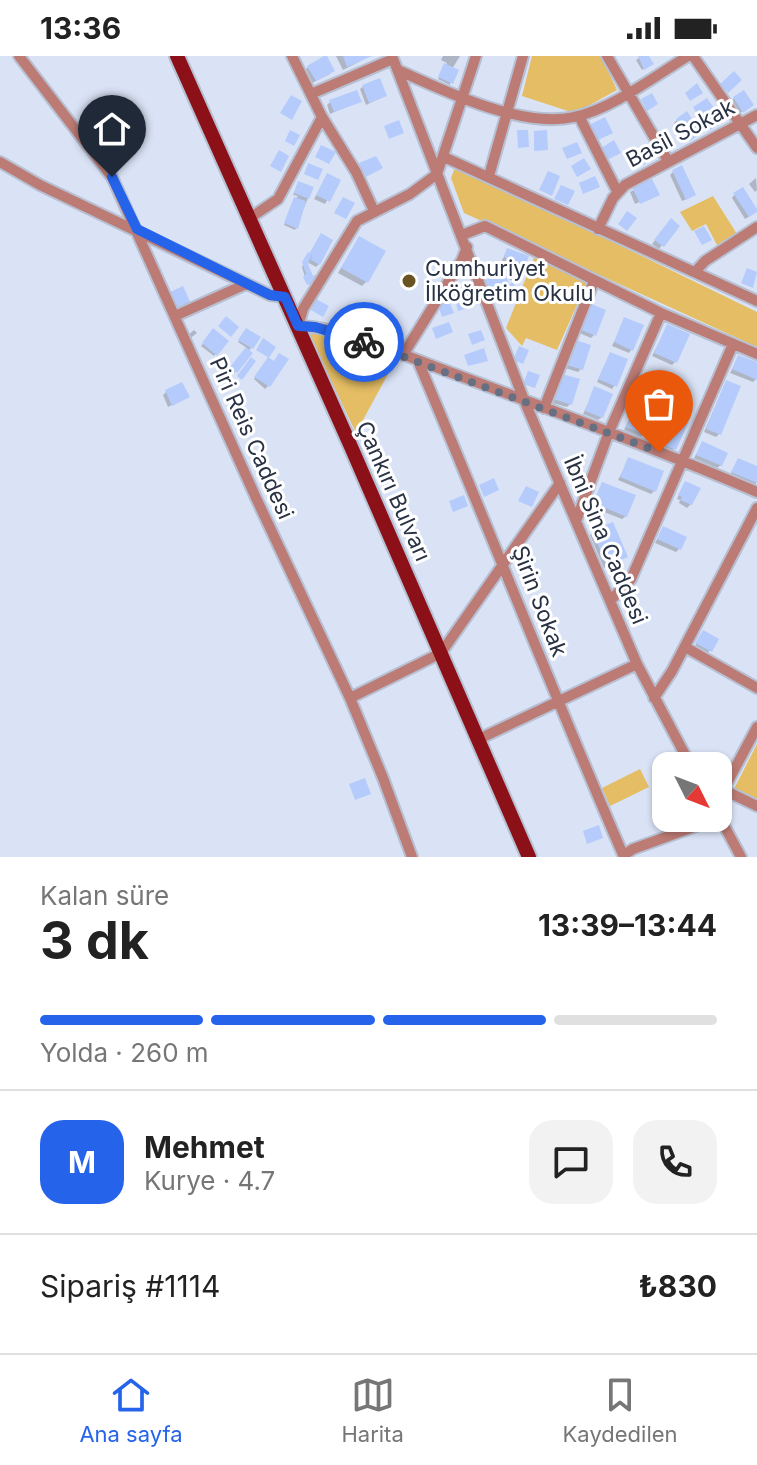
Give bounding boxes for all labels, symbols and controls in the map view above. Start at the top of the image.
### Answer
text: 13:36 [40,10,121,46]
street label: Basil Sokak [621,94,739,172]
pin [78,95,146,177]
icon: home [90,107,134,151]
place label: Cumhuriyet İlköğretim Okulu [425,255,593,306]
marker: Cumhuriyet İlköğretim Okulu [400,272,418,290]
courier [324,302,404,382]
icon: bike [342,320,386,364]
street label: Piri Reis Caddesi [205,353,299,523]
pin [625,370,693,452]
icon: bag [637,382,681,426]
street label: Çankırı Bulvarı [352,417,436,565]
street label: İbni Sina Caddesi [559,452,653,628]
street label: Şirin Sokak [507,542,573,660]
north arrow [652,752,732,832]
map controls [652,752,732,832]
text: Kalan süre [40,880,169,911]
text: 13:39–13:44 [538,907,717,943]
text: 3 dk [40,909,149,972]
text: Yolda · 260 m [40,1037,209,1068]
button: chat [529,1120,613,1204]
button: phone [633,1120,717,1204]
text: Mehmet [144,1129,265,1165]
text: M [68,1144,96,1180]
text: Kurye · 4.7 [144,1165,275,1196]
text: Sipariş #1114 [40,1268,220,1304]
text: ₺830 [639,1268,717,1304]
tab: Ana sayfa [79,1373,183,1447]
tab: Harita [341,1373,404,1447]
tab: Kaydedilen [563,1373,678,1447]

